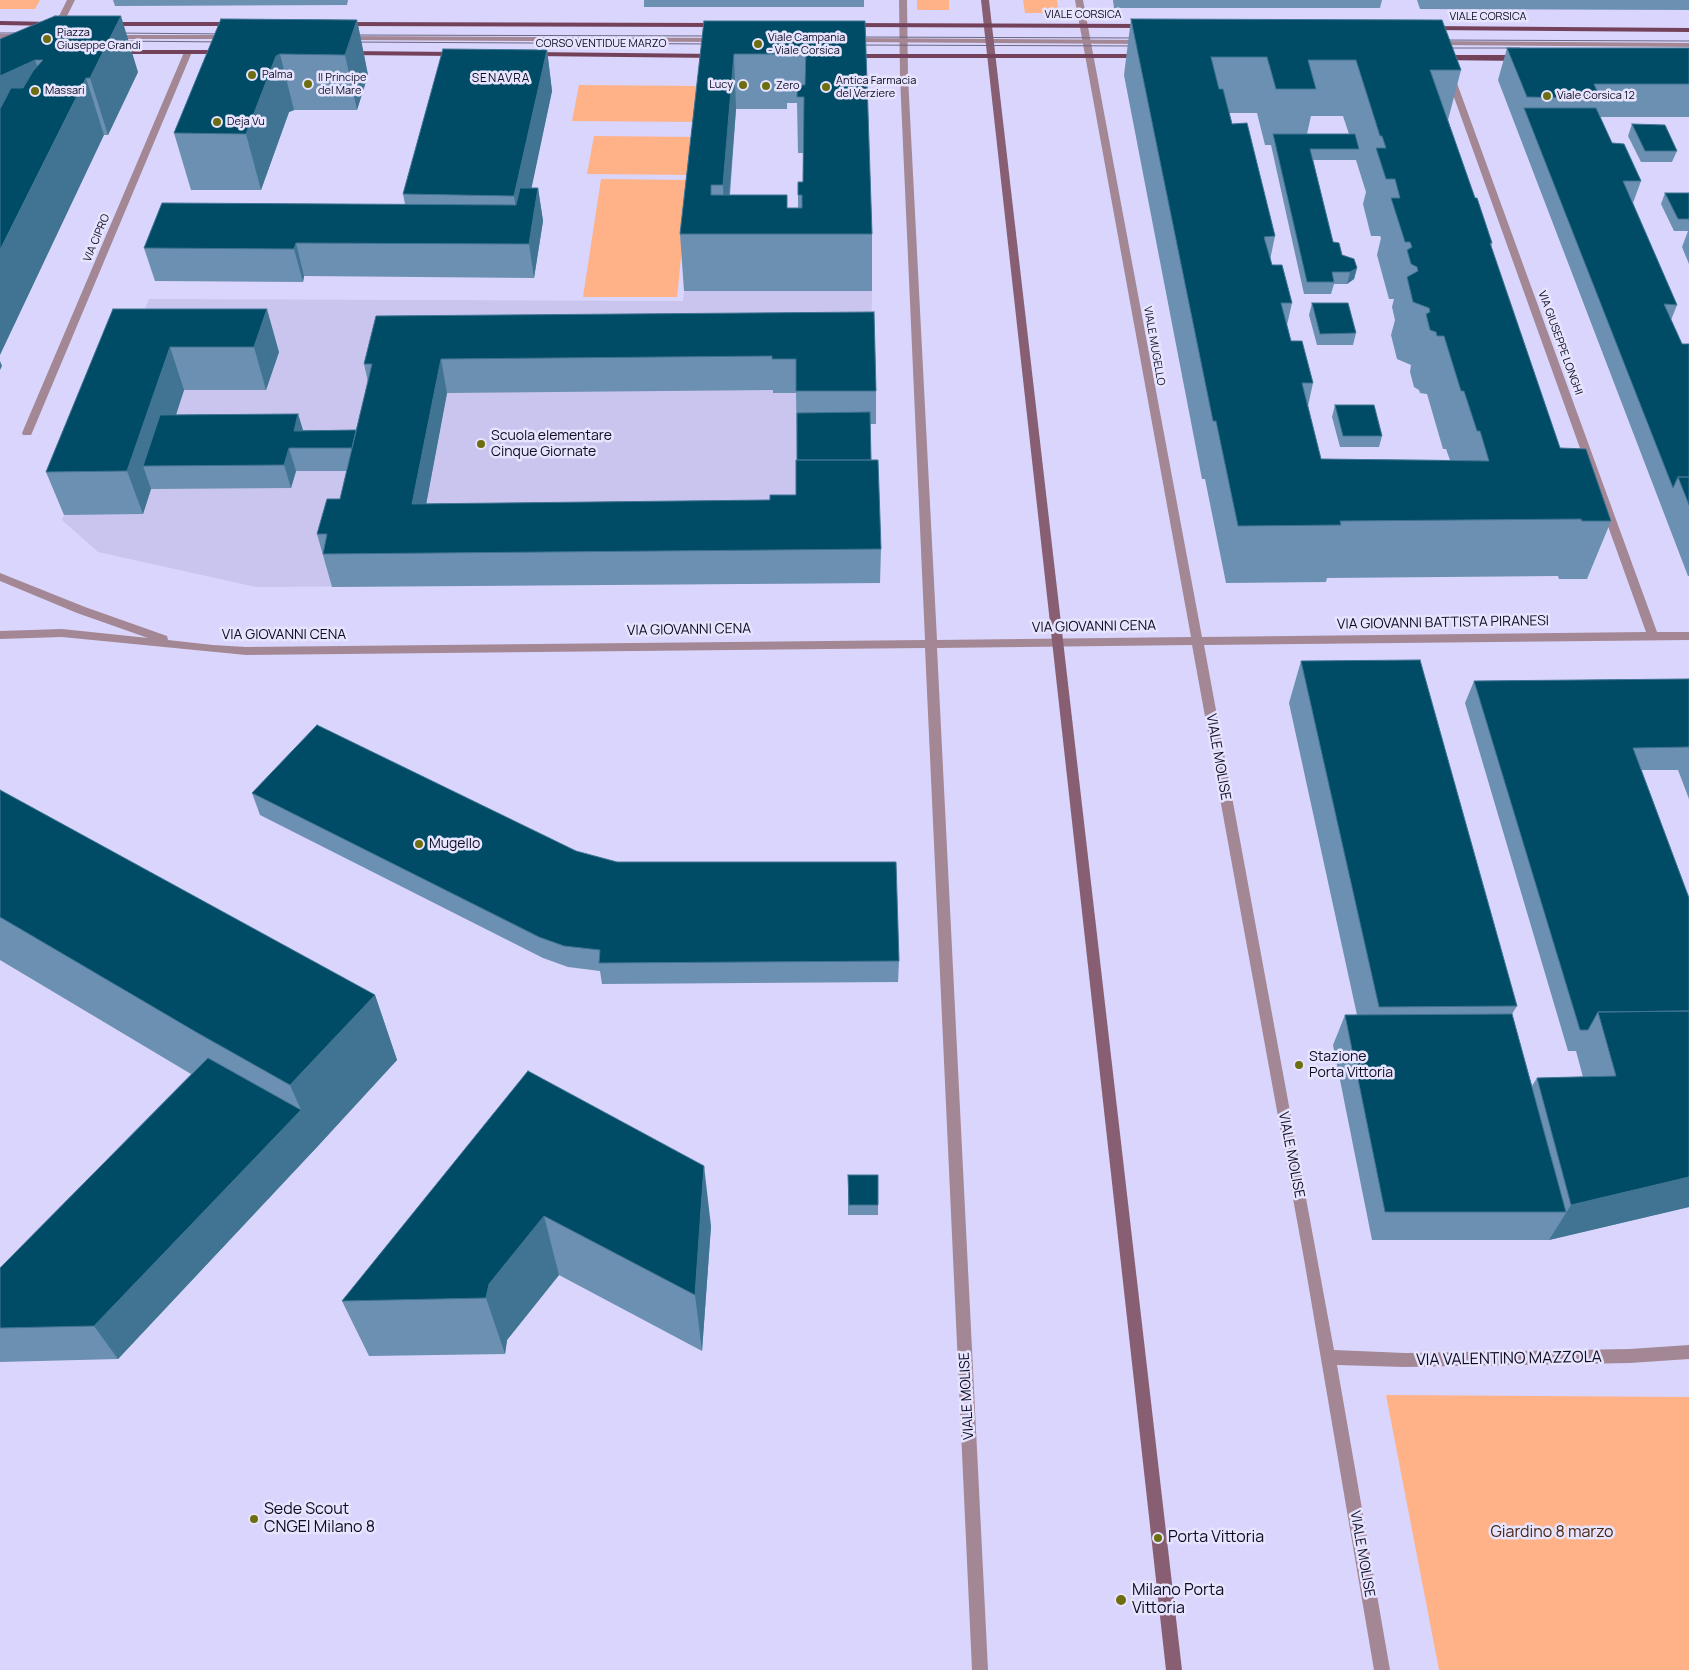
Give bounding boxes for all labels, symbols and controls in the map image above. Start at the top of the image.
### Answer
street label: VIALE CORSICA [1045,8,1121,22]
street label: VIALE CORSICA [1450,10,1526,24]
place label: Piazza Giuseppe Grandi [57,26,141,52]
place label: Viale Campania - Viale Corsica [768,31,845,57]
marker: Piazza Giuseppe Grandi [41,33,53,45]
street label: CORSO VENTIDUE MARZO [536,37,666,51]
marker: Viale Campania - Viale Corsica [752,38,764,50]
place label: Palma [262,68,293,82]
marker: Palma [246,69,258,81]
place label: Il Principe del Mare [318,71,366,97]
district label: SENAVRA [471,72,531,86]
place label: Antica Farmacia del Verziere [836,74,916,100]
marker: Il Principe del Mare [302,78,314,90]
place label: Lucy [709,78,733,92]
marker: Lucy [737,79,749,91]
place label: Zero [776,79,800,93]
marker: Zero [760,80,772,92]
marker: Antica Farmacia del Verziere [820,81,832,93]
place label: Massari [45,84,85,98]
marker: Massari [29,85,41,97]
place label: Viale Corsica 12 [1557,89,1635,103]
marker: Viale Corsica 12 [1541,90,1553,102]
place label: Deja Vu [227,115,265,129]
marker: Deja Vu [211,116,223,128]
street label: VIA CIPRO [81,212,113,264]
street label: VIA GIUSEPPE LONGHI [1535,289,1585,397]
street label: VIALE MUGELLO [1141,305,1167,387]
place label: Scuola elementare Cinque Giornate [491,428,612,461]
marker: Scuola elementare Cinque Giornate [475,438,487,450]
street label: VIA GIOVANNI BATTISTA PIRANESI [1337,613,1549,633]
street label: VIA GIOVANNI CENA [1032,618,1156,636]
street label: VIA GIOVANNI CENA [627,621,751,639]
street label: VIA GIOVANNI CENA [222,627,346,643]
street label: VIALE MOLISE [1202,712,1234,802]
place label: Mugello [429,836,480,852]
marker: Mugello [413,838,425,850]
place label: Stazione Porta Vittoria [1309,1049,1393,1082]
marker: Stazione Porta Vittoria [1293,1059,1305,1071]
street label: VIALE MOLISE [1274,1110,1308,1200]
street label: VIA VALENTINO MAZZOLA [1416,1348,1602,1370]
street label: VIALE MOLISE [956,1352,978,1440]
place label: Sede Scout CNGEI Milano 8 [264,1500,375,1538]
street label: VIALE MOLISE [1346,1509,1378,1599]
marker: Sede Scout CNGEI Milano 8 [248,1513,260,1525]
park label: Giardino 8 marzo [1491,1523,1613,1543]
place label: Porta Vittoria [1168,1528,1264,1548]
marker: Porta Vittoria [1152,1532,1164,1544]
place label: Milano Porta Vittoria [1132,1581,1224,1619]
marker: Milano Porta Vittoria [1114,1593,1128,1607]

